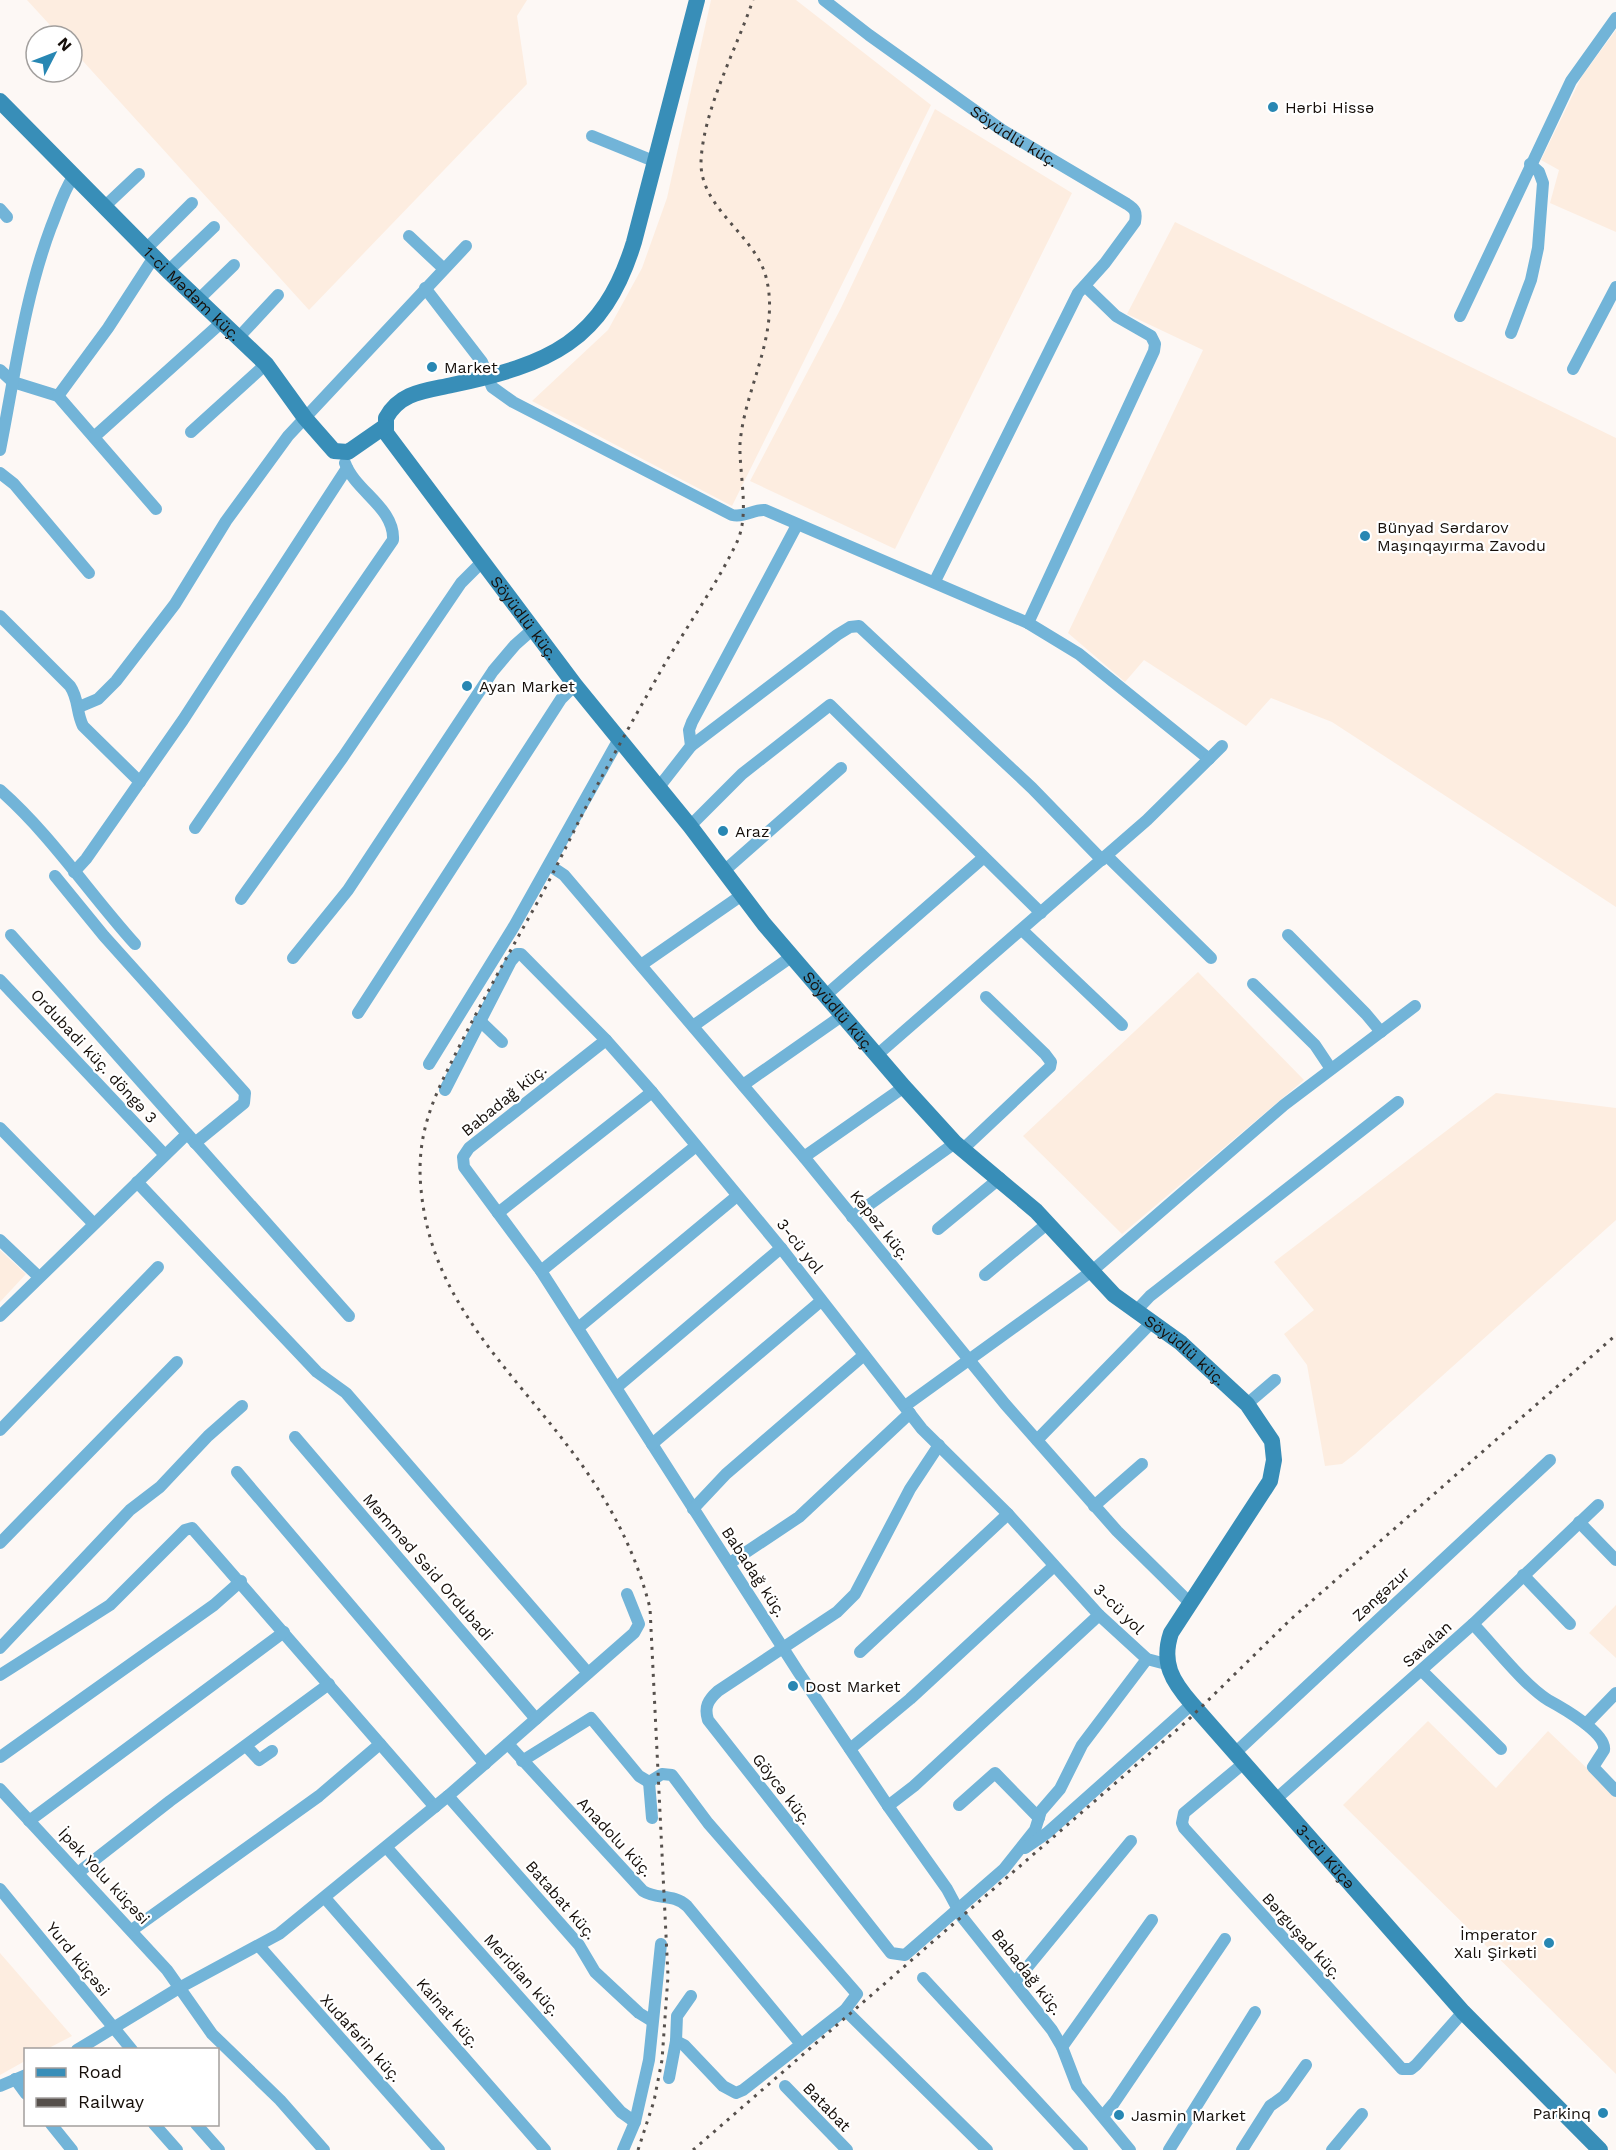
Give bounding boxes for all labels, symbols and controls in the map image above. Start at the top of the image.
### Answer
north arrow [24,24,84,84]
text: N [54,34,76,55]
place label: Hərbi Hissə [1285,98,1374,117]
marker: Hərbi Hissə [1266,100,1280,114]
street label: Söyüdlü küç. [967,101,1062,171]
street label: 1-ci Mədəm küç. [139,242,245,345]
place label: Market [444,358,498,377]
marker: Market [425,360,439,374]
place label: Bünyad Sərdarov Maşınqayırma Zavodu [1377,518,1546,555]
marker: Bünyad Sərdarov Maşınqayırma Zavodu [1358,529,1372,543]
street label: Söyüdlü küç. [487,572,562,663]
place label: Ayan Market [479,677,575,696]
marker: Ayan Market [460,679,474,693]
place label: Araz [735,822,769,841]
marker: Araz [716,824,730,838]
street label: Söyüdlü küç. [799,967,879,1056]
street label: Ordubadi küç. döngə 3 [27,985,161,1127]
street label: Babadağ küç. [458,1060,550,1140]
street label: Kəpəz küç. [846,1186,914,1264]
street label: 3-cü yol [773,1215,827,1277]
street label: Söyüdlü küç. [1141,1311,1230,1389]
street label: Məmməd Səid Ordubadi [359,1490,497,1644]
street label: Babadağ küç. [718,1523,790,1621]
street label: Zəngəzur [1348,1562,1414,1625]
street label: 3-cü yol [1090,1580,1148,1638]
street label: Savalan [1398,1617,1456,1671]
place label: Dost Market [805,1677,901,1696]
marker: Dost Market [786,1679,800,1693]
street label: Göycə küç. [748,1750,816,1828]
street label: Anadolu küç. [573,1793,657,1881]
street label: 3-cü Küçə [1292,1820,1359,1893]
street label: İpək Yolu küçəsi [54,1824,154,1928]
street label: Batabat küç. [522,1857,600,1943]
street label: Bərguşad küç. [1258,1889,1346,1983]
street label: Yurd küçəsi [42,1918,114,2000]
street label: Babadağ küç. [988,1925,1066,2019]
place label: İmperator Xalı Şirkəti [1454,1925,1537,1962]
street label: Meridian küç. [480,1930,564,2020]
marker: İmperator Xalı Şirkəti [1542,1936,1556,1950]
street label: Kainat küç. [412,1974,484,2052]
street label: Xudafərin küç. [317,1990,405,2086]
legend [24,2048,219,2126]
text: Road [78,2061,122,2082]
street label: Batabat [799,2079,855,2136]
text: Railway [78,2091,145,2112]
place label: Parkinq [1532,2104,1591,2123]
place label: Jasmin Market [1131,2106,1246,2125]
marker: Parkinq [1596,2106,1610,2120]
marker: Jasmin Market [1112,2108,1126,2122]

